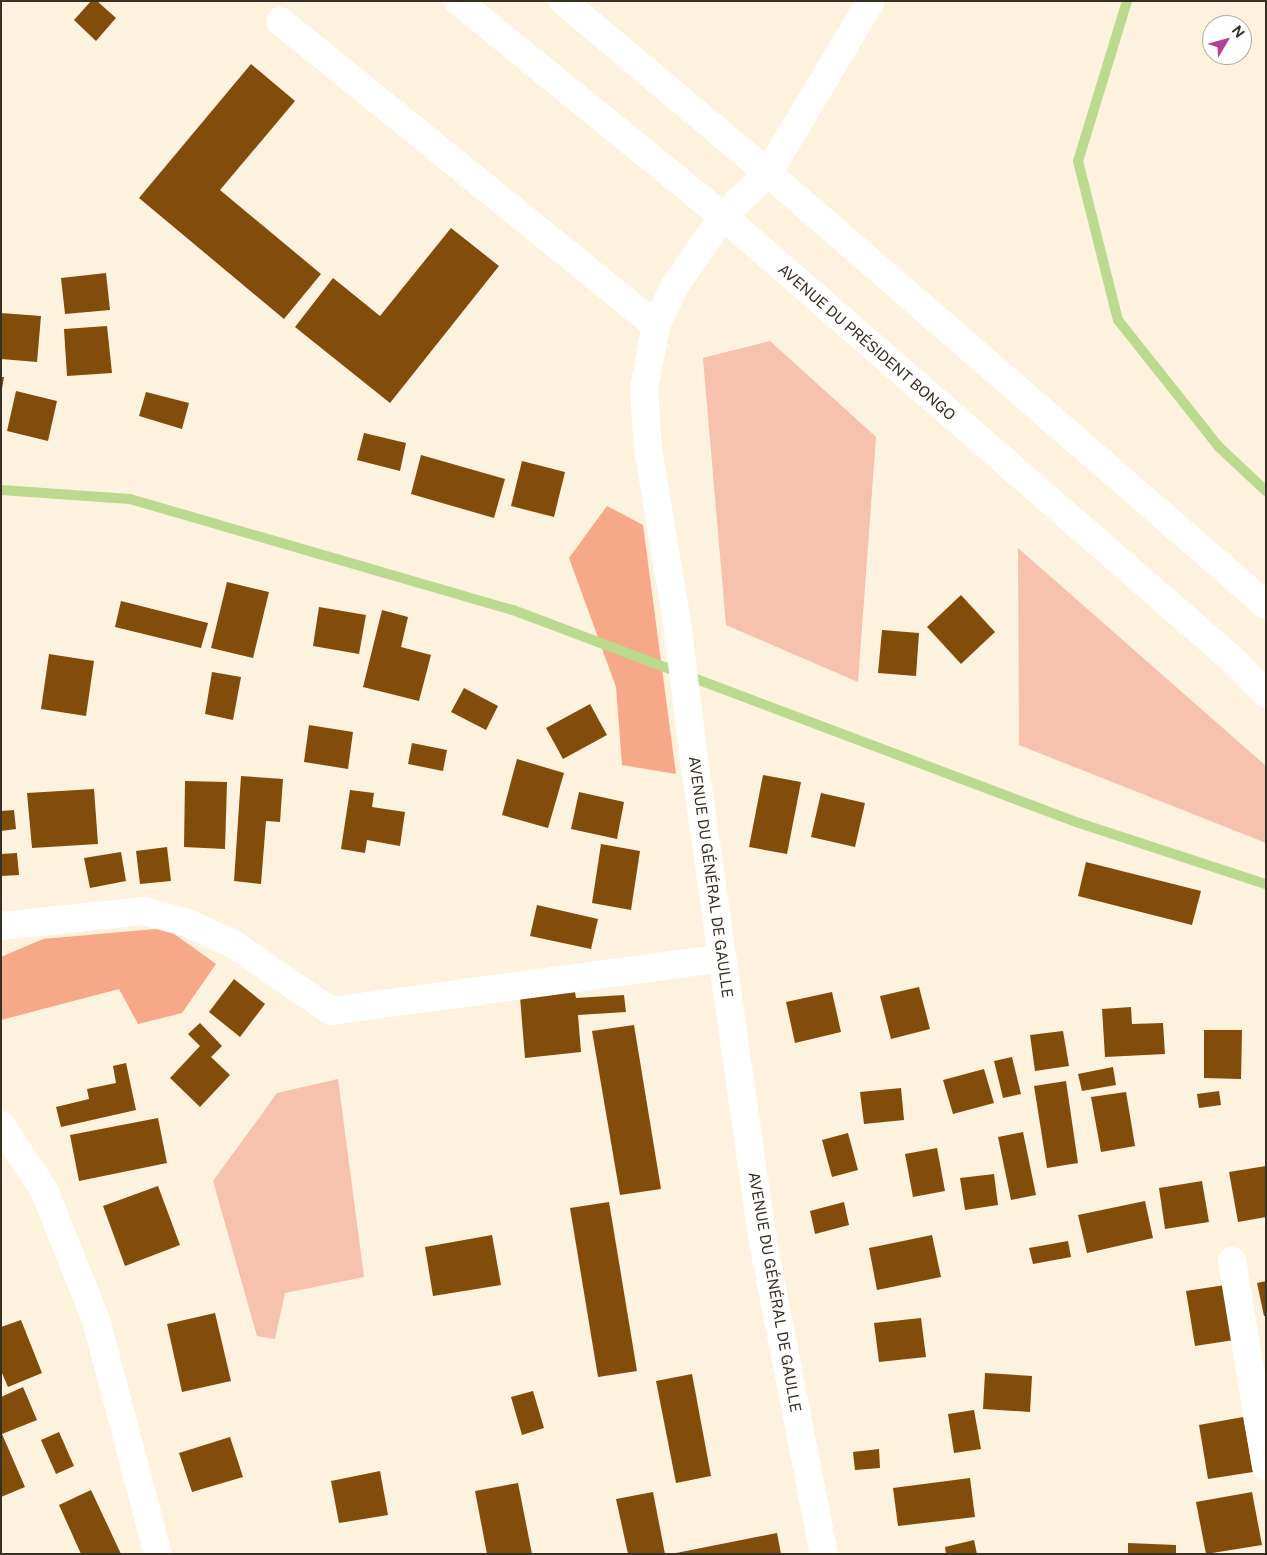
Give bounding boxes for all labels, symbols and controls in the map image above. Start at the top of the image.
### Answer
north arrow [1202,15,1252,65]
text: N [1228,22,1248,41]
street label: AVENUE DU PRÉSIDENT BONGO [775,260,959,424]
street label: AVENUE DU GÉNÉRAL DE GAULLE [685,755,737,999]
street label: AVENUE DU GÉNÉRAL DE GAULLE [745,1170,805,1414]

